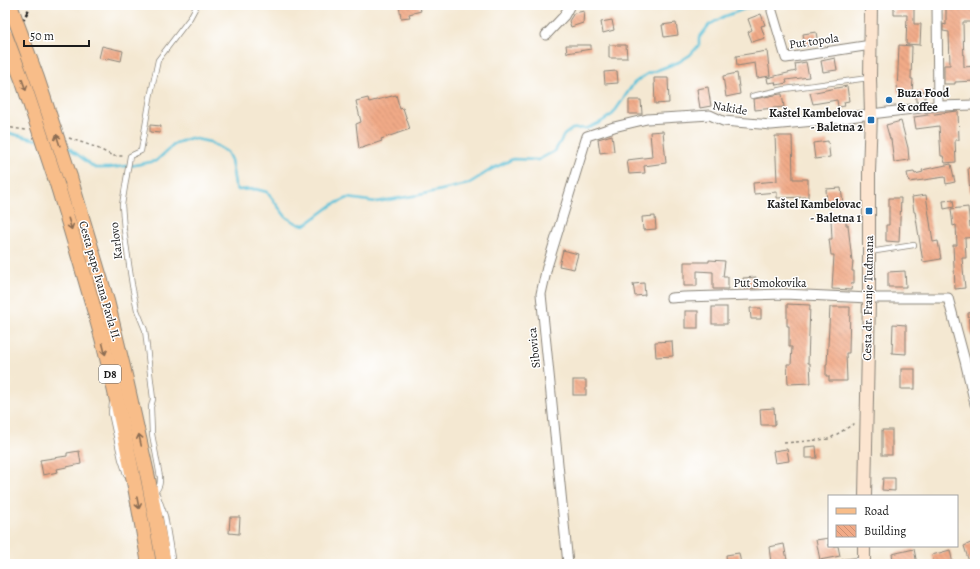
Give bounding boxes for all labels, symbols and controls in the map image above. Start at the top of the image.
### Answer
scale bar [24,22,89,48]
text: 50 m [30,28,54,44]
street label: Put topola [788,30,840,52]
one-way arrow [20,79,28,91]
place label: Buza Food & coffee [897,85,950,115]
marker: Buza Food & coffee [884,95,894,105]
street label: Nakide [711,97,749,119]
place label: Kaštel Kambelovac - Baletna 2 [769,105,863,135]
marker: Kaštel Kambelovac - Baletna 2 [866,115,876,125]
one-way arrow [54,134,61,147]
place label: Kaštel Kambelovac - Baletna 1 [767,196,862,226]
marker: Kaštel Kambelovac - Baletna 1 [864,206,874,216]
one-way arrow [66,218,74,230]
street label: Cesta pape Ivana Pavla II. [75,219,125,343]
street label: Karlovo [106,221,126,261]
street label: Cesta dr. Franje Tuđmana [859,235,877,361]
street label: Put Smokovika [733,275,807,291]
street label: Sibovica [524,326,544,369]
one-way arrow [101,342,109,355]
road number: D8 [99,365,121,383]
one-way arrow [135,434,143,447]
legend [828,495,958,547]
one-way arrow [134,497,142,510]
text: Road [864,503,890,519]
text: Building [864,523,906,539]

